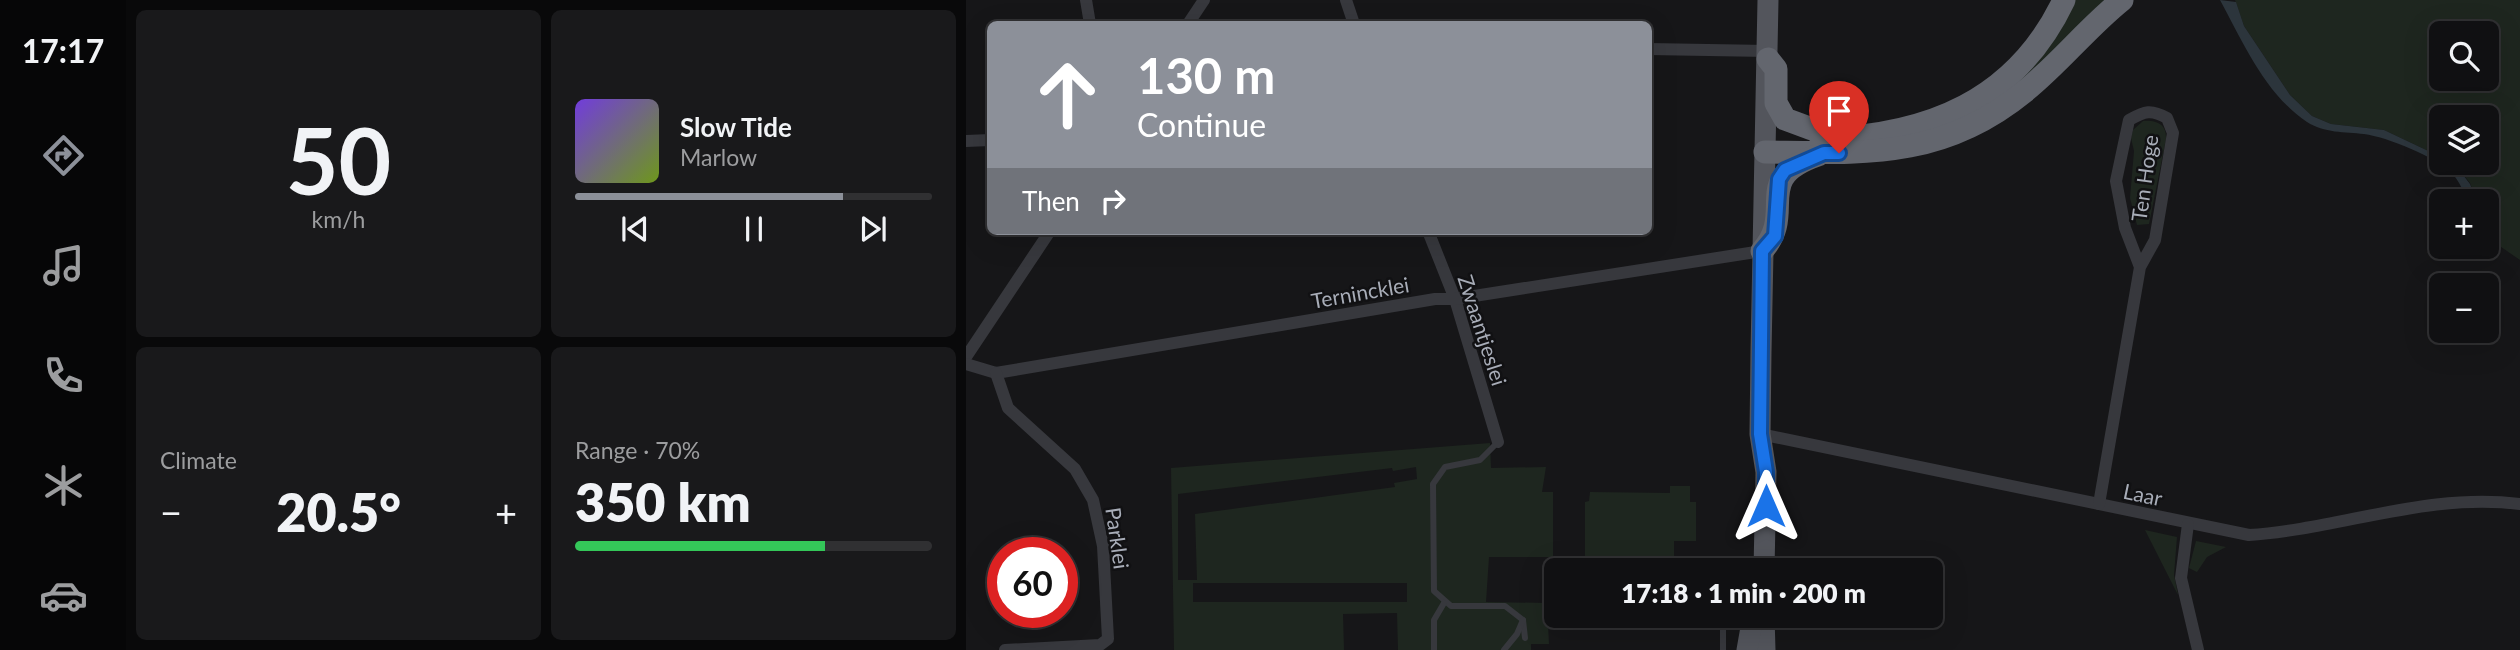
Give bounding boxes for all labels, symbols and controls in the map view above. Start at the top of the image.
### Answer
map controls [2429,21,2499,343]
button: search [2429,21,2499,91]
text: 17:17 [22,31,104,70]
text: 130 m [1137,46,1275,104]
icon: ahead [1022,49,1113,140]
pin [1809,81,1869,153]
icon: arrive [1820,92,1858,130]
text: 50 [286,105,391,214]
text: Continue [1137,105,1266,144]
button: layers [2429,105,2499,175]
text: Slow Tide [680,111,792,143]
icon: directions [39,131,88,180]
street label: Ten Hoge [2126,133,2162,223]
text: Marlow [680,143,757,171]
icon: right [1094,182,1132,220]
text: Then [1022,185,1080,217]
button: + [2429,189,2499,259]
text: km/h [312,205,365,233]
icon: previous [616,210,654,248]
icon: pause [735,210,773,248]
icon: next [854,210,892,248]
icon: music [39,241,88,290]
street label: Ternincklei [1309,271,1411,313]
street label: Zwaantjeslei [1453,272,1513,388]
button: − [2429,273,2499,343]
icon: phone [39,351,88,400]
text: Range · 70% [575,436,700,464]
text: Climate [160,446,237,474]
icon: climate [39,461,88,510]
position arrow [1729,469,1803,543]
text: 350 km [575,471,751,533]
street label: Laar [2121,478,2165,510]
text: 20.5° [276,481,401,543]
text: − [160,489,182,535]
text: + [495,489,517,535]
street label: Parklei [1101,506,1135,570]
speed limit sign: 60 [987,537,1078,628]
icon: car [39,571,88,620]
text: 17:18 · 1 min · 200 m [1621,577,1866,609]

